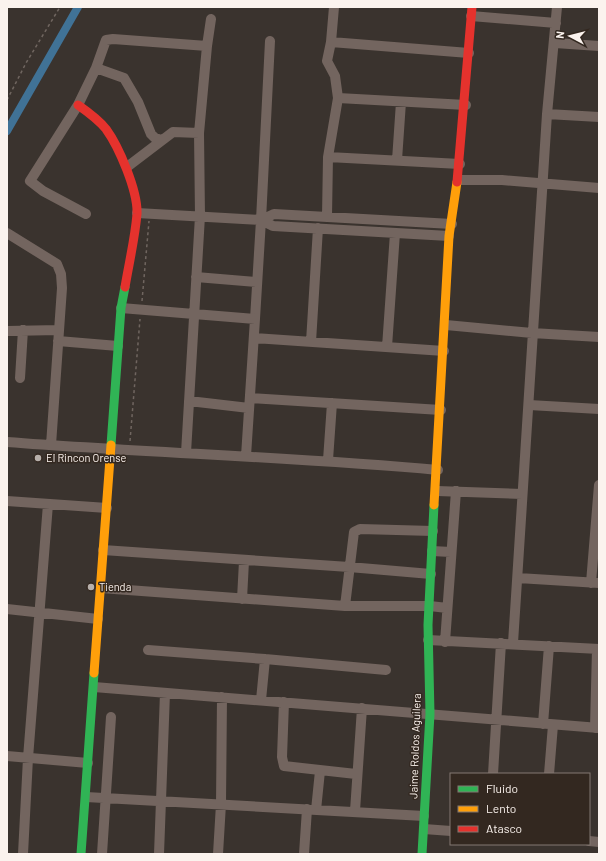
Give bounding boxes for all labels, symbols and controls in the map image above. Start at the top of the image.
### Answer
north arrow [550,16,590,56]
text: N [553,30,566,39]
place label: El Rincon Orense [46,451,126,464]
marker: El Rincon Orense [33,453,43,463]
place label: Tienda [99,580,131,593]
marker: Tienda [86,582,96,592]
street label: Jaime Roldos Aguilera [406,693,423,799]
legend [450,773,590,845]
text: Fluido [486,781,518,795]
text: Lento [486,801,516,815]
text: Atasco [486,821,522,835]

